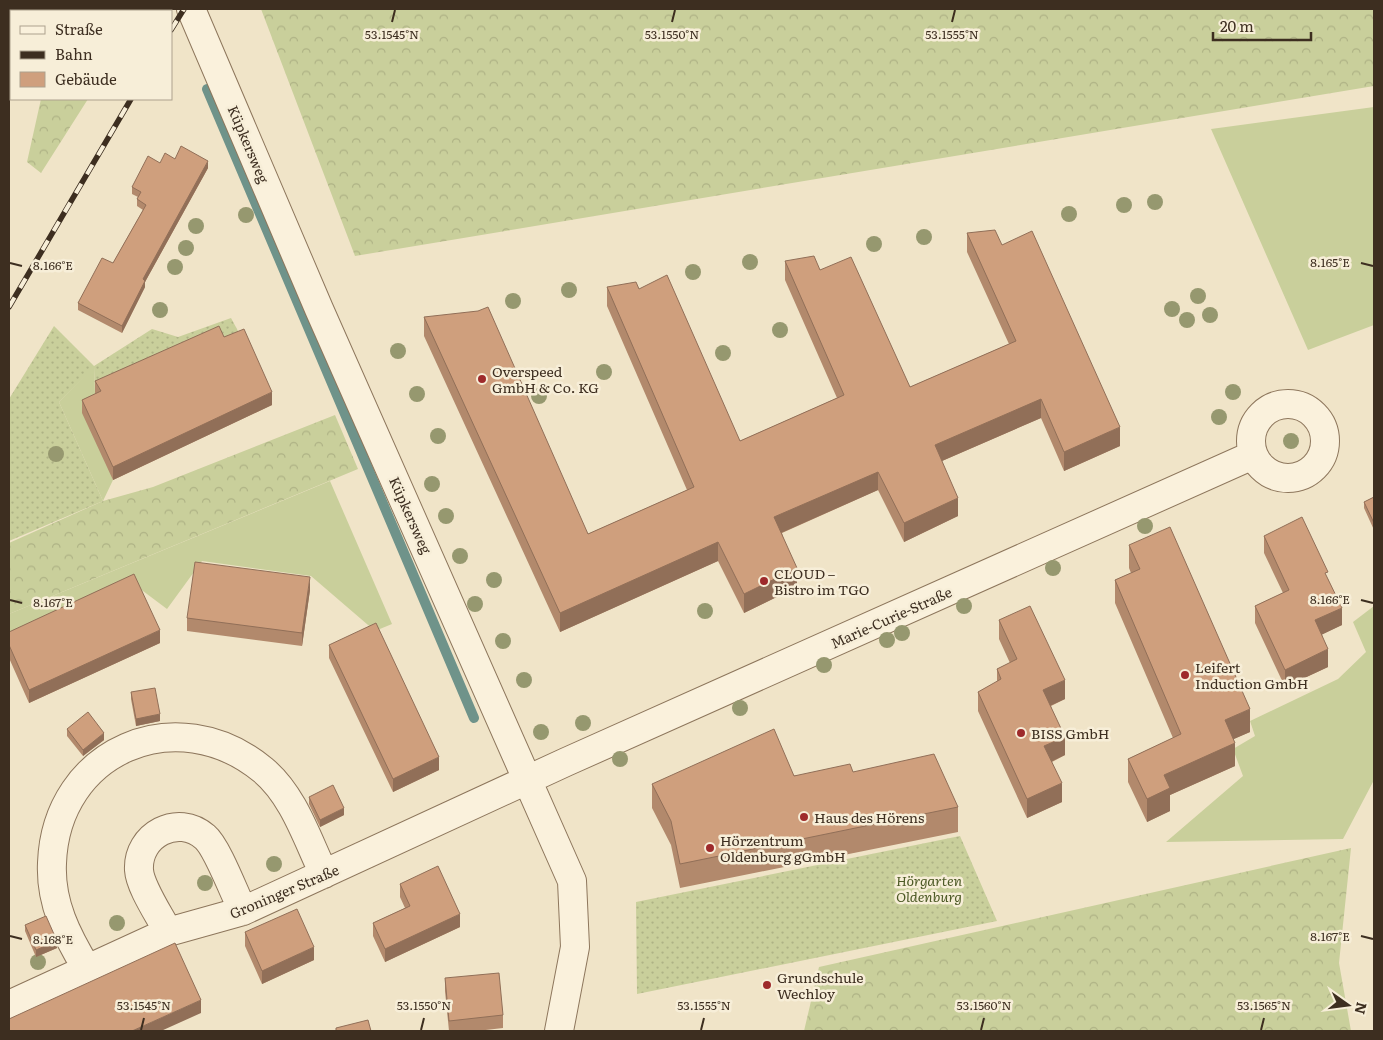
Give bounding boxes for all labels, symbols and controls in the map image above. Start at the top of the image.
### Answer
legend [10,10,172,100]
scale bar [1213,10,1310,42]
text: 20 m [1220,14,1254,37]
text: Straße [55,17,103,40]
text: 53.1545°N [365,25,419,43]
text: 53.1550°N [645,25,699,43]
text: 53.1555°N [925,25,979,43]
text: Bahn [55,42,93,65]
text: Gebäude [55,67,117,90]
street label: Küpkersweg [224,102,274,186]
text: 8.165°E [1310,253,1350,271]
text: 8.166°E [33,256,73,274]
place label: Overspeed GmbH & Co. KG [492,361,599,397]
marker: Overspeed GmbH & Co. KG [476,373,488,385]
street label: Küpkersweg [385,473,437,557]
place label: CLOUD – Bistro im TGO [774,563,869,599]
marker: CLOUD – Bistro im TGO [758,575,770,587]
street label: Marie-Curie-Straße [827,581,955,653]
text: 8.166°E [1310,590,1350,608]
text: 8.167°E [33,593,73,611]
place label: Leifert Induction GmbH [1195,657,1309,693]
marker: Leifert Induction GmbH [1179,669,1191,681]
place label: BISS GmbH [1031,723,1109,743]
marker: BISS GmbH [1015,727,1027,739]
place label: Haus des Hörens [814,807,924,827]
marker: Haus des Hörens [798,811,810,823]
place label: Hörzentrum Oldenburg gGmbH [720,830,846,866]
marker: Hörzentrum Oldenburg gGmbH [704,842,716,854]
street label: Groninger Straße [226,859,342,923]
park label: Hörgarten Oldenburg [896,870,963,906]
text: 8.167°E [1310,927,1350,945]
text: 8.168°E [33,930,73,948]
place label: Grundschule Wechloy [777,967,864,1003]
marker: Grundschule Wechloy [761,979,773,991]
north arrow [1323,980,1373,1030]
text: 53.1545°N [117,996,171,1014]
text: 53.1550°N [397,996,451,1014]
text: 53.1555°N [677,996,731,1014]
text: 53.1560°N [957,996,1011,1014]
text: 53.1565°N [1237,996,1291,1014]
text: N [1350,1000,1373,1017]

